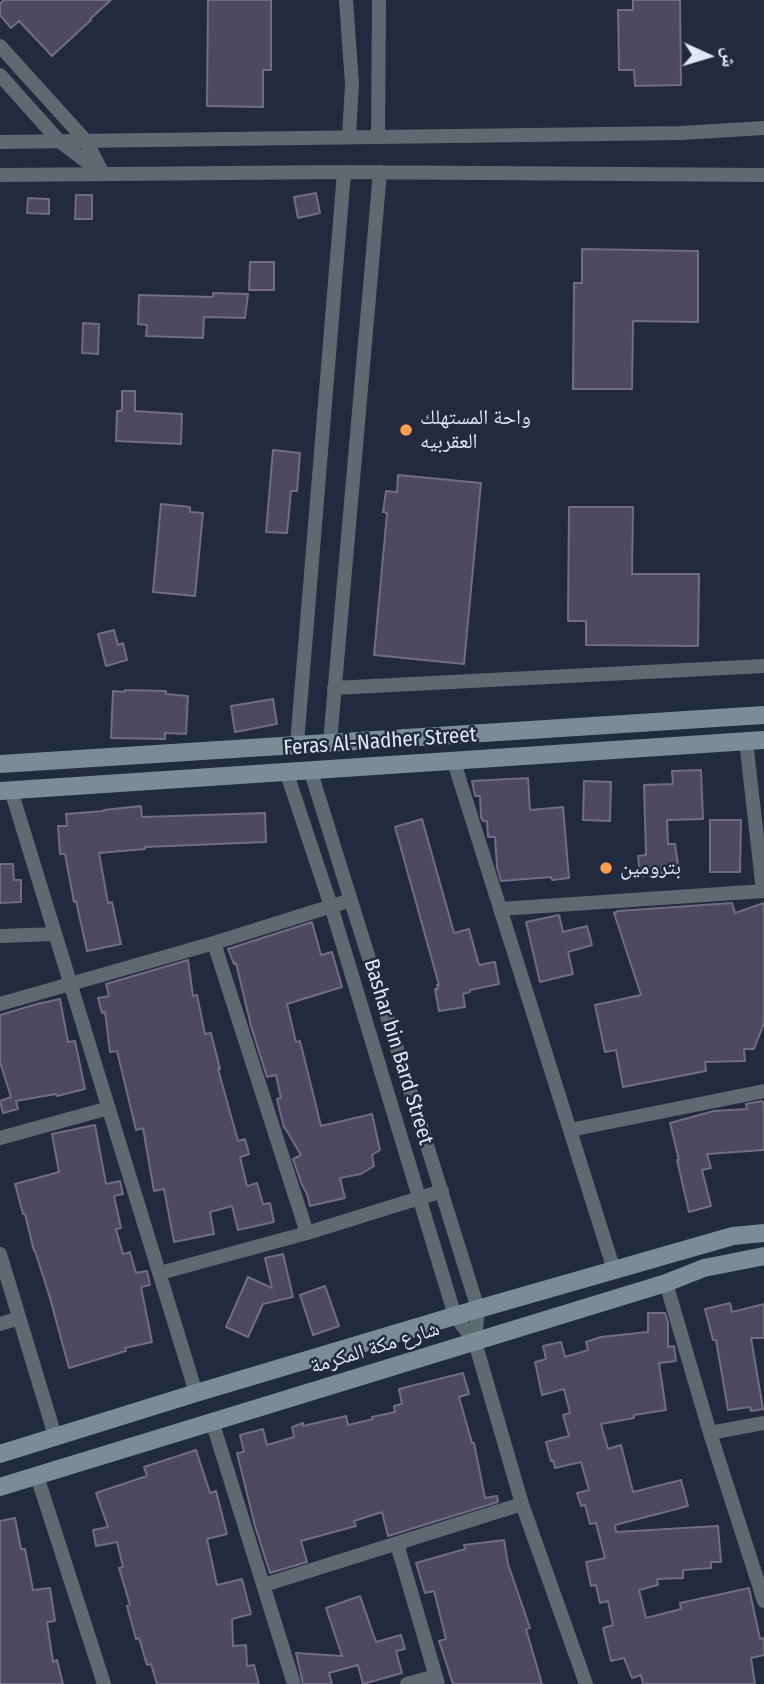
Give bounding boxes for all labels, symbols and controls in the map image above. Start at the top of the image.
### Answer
north arrow [673,21,743,91]
text: ش [717,47,742,68]
place label: واحة المستهلك العقربيه [420,405,531,455]
marker: واحة المستهلك العقربيه [398,422,414,438]
street label: Feras Al-Nadher Street [283,723,477,761]
place label: بترومين [620,855,681,881]
marker: بترومين [598,860,614,876]
street label: Bashar bin Bard Street [358,956,438,1148]
street label: شارع مكة المكرمة [307,1316,443,1380]

